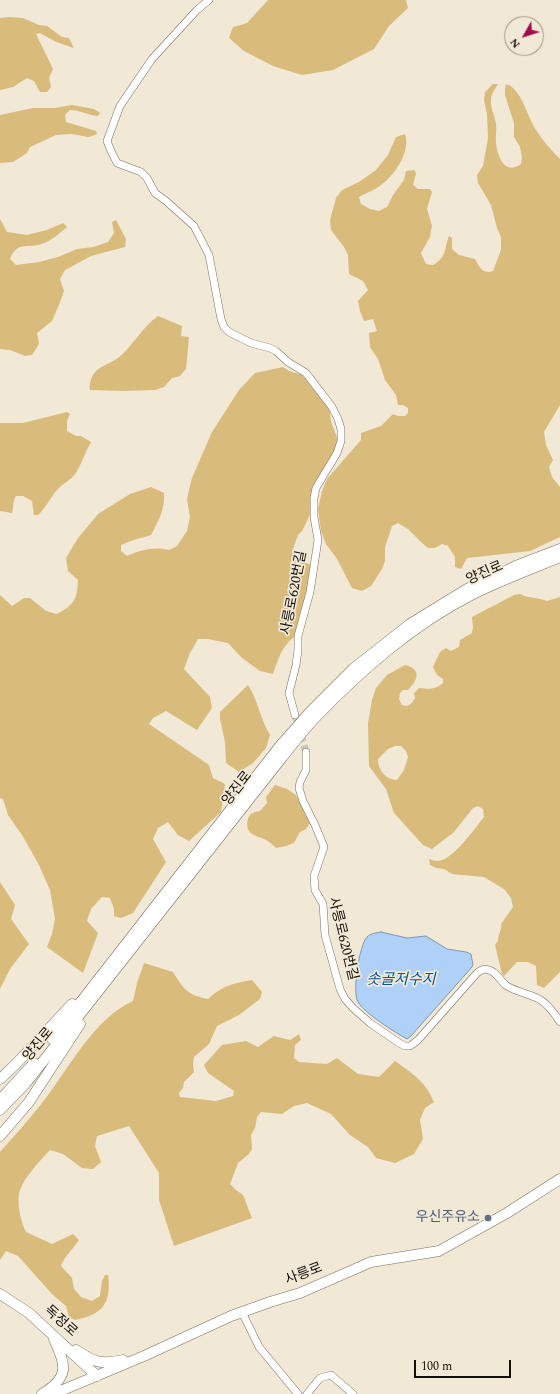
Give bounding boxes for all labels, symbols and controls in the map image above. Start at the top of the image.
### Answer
north arrow [504,16,544,56]
text: N [506,34,525,52]
street label: 사릉로620번길 [279,549,311,637]
street label: 양진로 [464,558,506,590]
street label: 양진로 [219,769,257,809]
street label: 사릉로620번길 [324,896,360,982]
water label: 솟골저수지 [367,972,435,990]
street label: 양진로 [20,1025,58,1065]
place label: 우신주유소 [416,1210,480,1226]
marker: 우신주유소 [483,1213,493,1223]
street label: 사릉로 [283,1260,325,1290]
street label: 독정로 [40,1303,80,1341]
scale bar [416,1352,513,1378]
text: 100 m [421,1357,452,1376]

